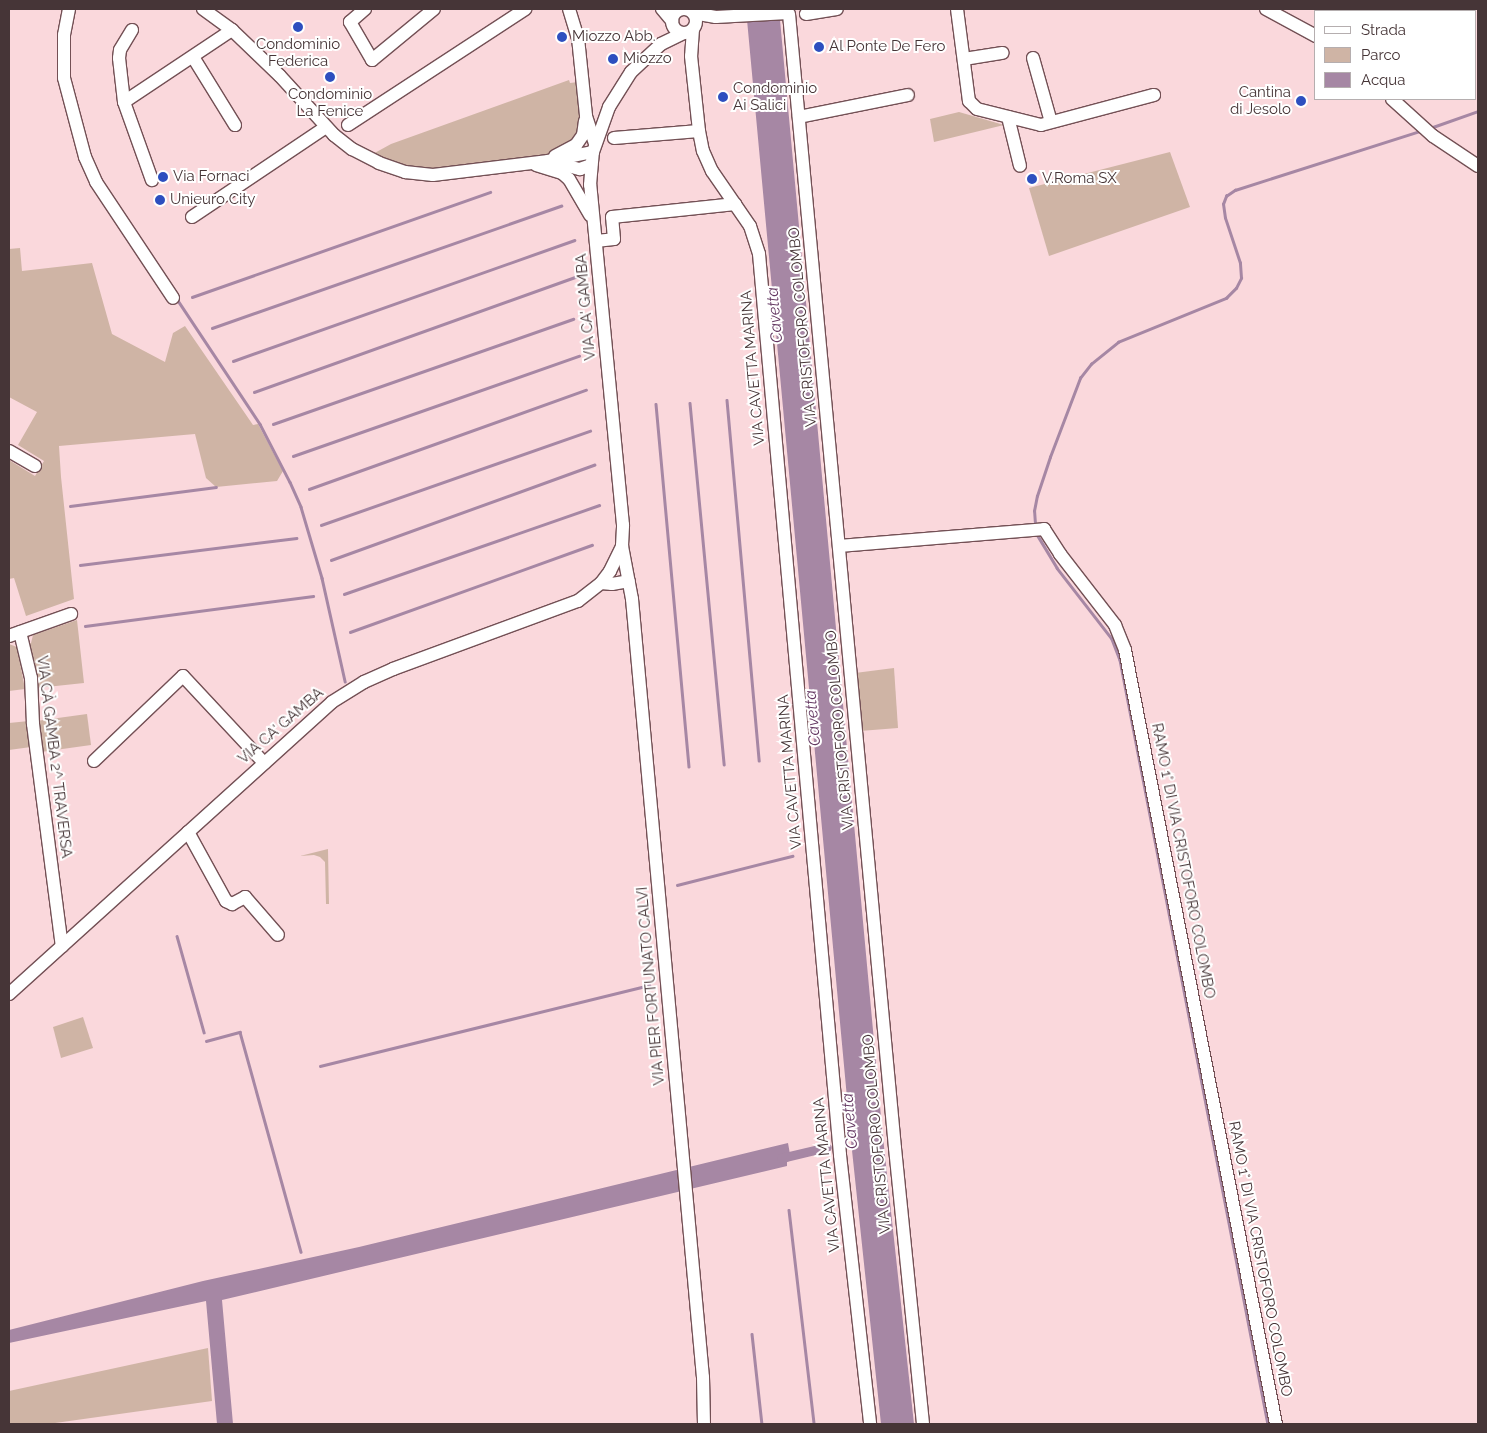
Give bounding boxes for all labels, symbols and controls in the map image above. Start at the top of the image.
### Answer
legend [1314,10,1477,100]
marker: Condominio Federica [292,21,304,33]
text: Strada [1361,21,1406,39]
place label: Miozzo Abb. [572,28,656,46]
marker: Miozzo Abb. [556,31,568,43]
place label: Condominio Federica [256,35,340,70]
place label: Al Ponte De Fero [829,38,946,56]
marker: Al Ponte De Fero [813,41,825,53]
text: Parco [1361,46,1401,64]
place label: Miozzo [623,50,672,68]
marker: Miozzo [607,53,619,65]
marker: Condominio La Fenice [324,71,336,83]
text: Acqua [1361,71,1405,89]
place label: Condominio Ai Salici [733,79,817,114]
place label: Cantina di Jesolo [1230,83,1291,118]
place label: Condominio La Fenice [288,85,372,120]
marker: Condominio Ai Salici [717,91,729,103]
marker: Cantina di Jesolo [1295,95,1307,107]
place label: Via Fornaci [173,168,249,186]
place label: V.Roma SX [1042,170,1117,188]
marker: Via Fornaci [157,171,169,183]
marker: V.Roma SX [1026,173,1038,185]
place label: Unieuro City [170,191,255,209]
marker: Unieuro City [154,194,166,206]
street label: VIA CRISTOFORO COLOMBO [785,226,821,428]
street label: VIA CA' GAMBA [572,252,600,362]
water label: Cavetta [763,286,787,344]
street label: VIA CAVETTA MARINA [737,289,769,447]
street label: VIA CRISTOFORO COLOMBO [822,629,858,831]
street label: VIA CÀ GAMBA 2^ TRAVERSA [33,654,75,860]
street label: VIA CA' GAMBA [234,684,328,768]
water label: Cavetta [801,689,825,747]
street label: VIA CAVETTA MARINA [774,693,806,851]
street label: RAMO 1° DI VIA CRISTOFORO COLOMBO [1147,721,1219,1001]
street label: VIA PIER FORTUNATO CALVI [633,886,669,1086]
street label: VIA CRISTOFORO COLOMBO [859,1033,895,1235]
water label: Cavetta [838,1092,862,1150]
street label: VIA CAVETTA MARINA [810,1096,844,1254]
street label: RAMO 1° DI VIA CRISTOFORO COLOMBO [1224,1119,1296,1399]

